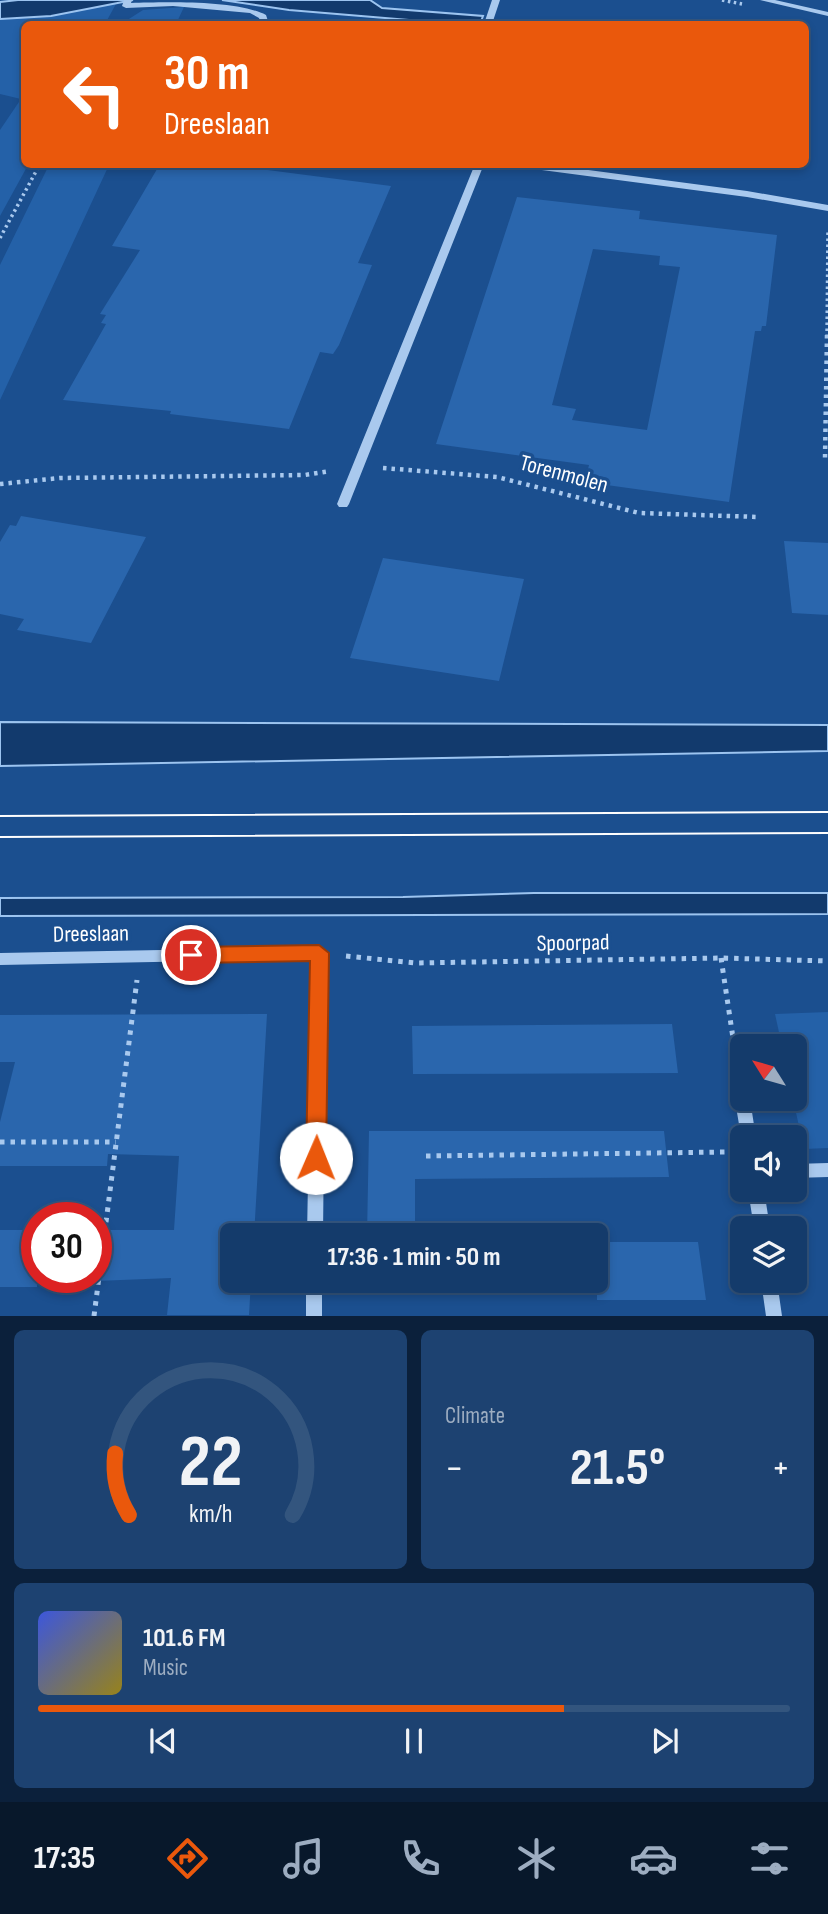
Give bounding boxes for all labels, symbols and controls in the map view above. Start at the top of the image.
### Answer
text: 30 m [164,45,249,104]
icon: left [49,49,140,140]
text: Dreeslaan [164,105,270,144]
street label: Torenmolen [517,449,611,499]
street label: Dreeslaan [53,919,129,949]
pin [161,925,221,985]
street label: Spoorpad [536,928,610,958]
icon: arrive [172,936,210,974]
north arrow [730,1034,807,1111]
map controls [730,1034,807,1293]
position arrow [279,1121,353,1195]
button: sound [730,1125,807,1202]
speed limit sign: 30 [21,1202,112,1293]
button: layers [730,1216,807,1293]
text: 17:36 · 1 min · 50 m [328,1242,501,1273]
text: Climate [445,1402,505,1430]
text: 22 [179,1420,242,1508]
text: 21.5° [570,1437,665,1500]
text: − [445,1446,464,1491]
text: + [771,1446,790,1491]
text: km/h [189,1499,232,1530]
text: 101.6 FM [143,1623,225,1654]
text: Music [143,1654,188,1682]
icon: previous [144,1722,182,1760]
icon: pause [395,1722,433,1760]
icon: next [646,1722,684,1760]
icon: directions [163,1834,212,1883]
icon: music [279,1834,328,1883]
icon: phone [396,1834,445,1883]
icon: climate [512,1834,561,1883]
icon: car [629,1834,678,1883]
icon: filters [745,1834,794,1883]
text: 17:35 [34,1839,95,1878]

